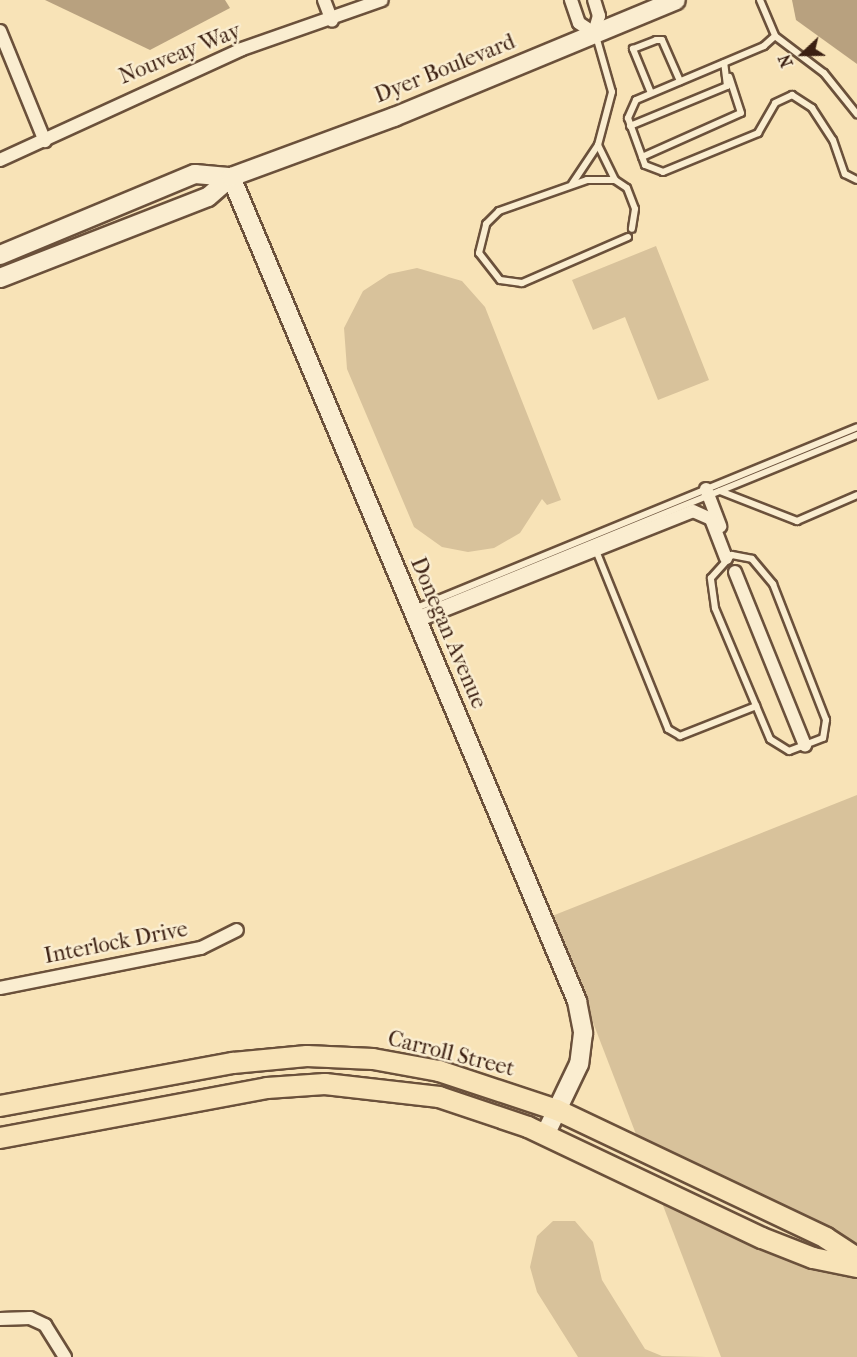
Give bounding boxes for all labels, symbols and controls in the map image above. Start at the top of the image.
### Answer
street label: Nouveay Way [115,18,245,90]
north arrow [773,24,833,84]
street label: Dyer Boulevard [371,29,519,109]
text: N [775,52,797,70]
street label: Donegan Avenue [404,553,492,713]
street label: Interlock Drive [42,916,190,970]
street label: Carroll Street [385,1026,517,1082]

